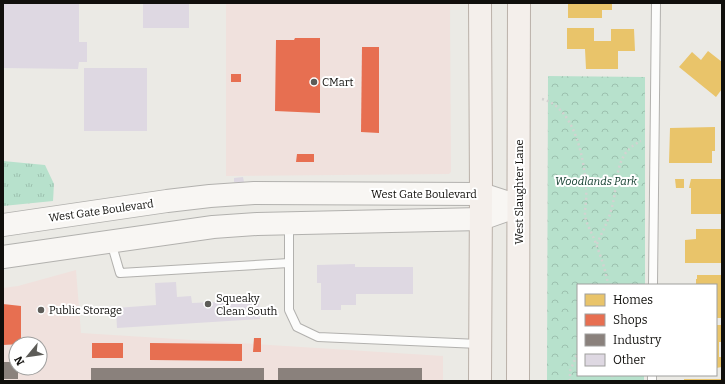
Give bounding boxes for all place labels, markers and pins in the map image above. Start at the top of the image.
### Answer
place label: CMart [322,76,354,89]
marker: CMart [309,77,319,87]
place label: Squeaky Clean South [216,292,278,318]
marker: Squeaky Clean South [203,299,213,309]
place label: Public Storage [49,304,122,317]
marker: Public Storage [36,305,46,315]

